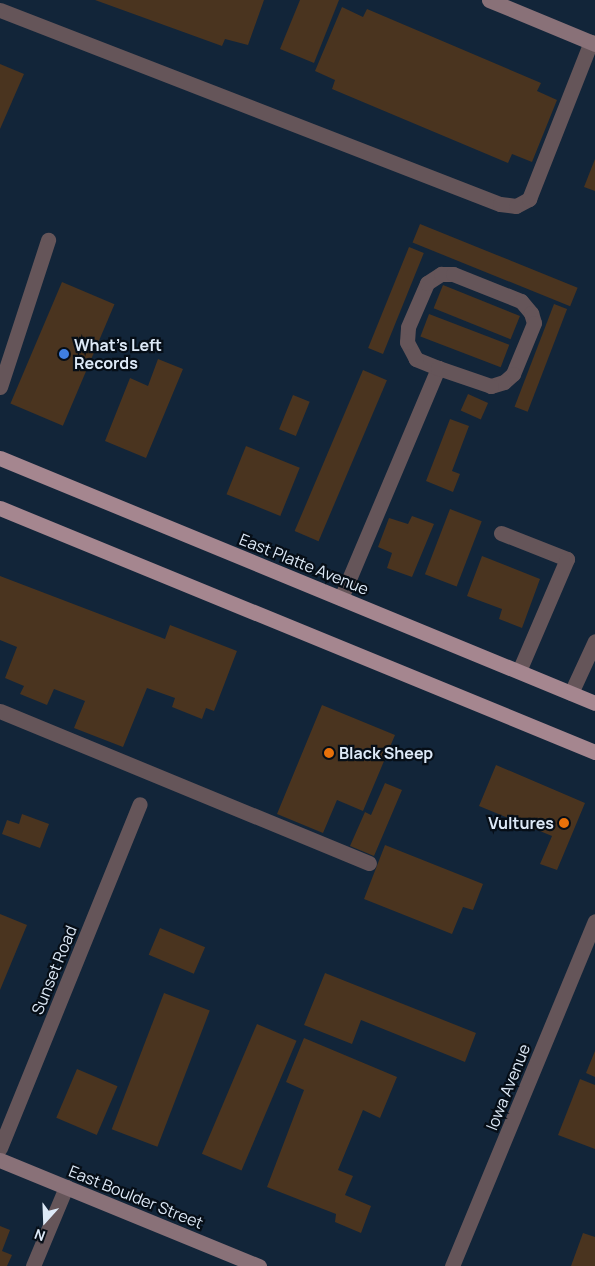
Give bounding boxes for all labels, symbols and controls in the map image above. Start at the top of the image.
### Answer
place label: What's Left Records [74,335,162,373]
marker: What's Left Records [58,348,70,360]
street label: East Platte Avenue [237,529,371,599]
place label: Black Sheep [339,743,433,763]
marker: Black Sheep [323,747,335,759]
place label: Vultures [488,813,554,833]
marker: Vultures [558,817,570,829]
street label: Sunset Road [27,923,81,1017]
street label: Iowa Avenue [482,1041,534,1133]
street label: East Boulder Street [66,1161,206,1233]
north arrow [20,1196,70,1246]
text: N [32,1225,48,1246]

